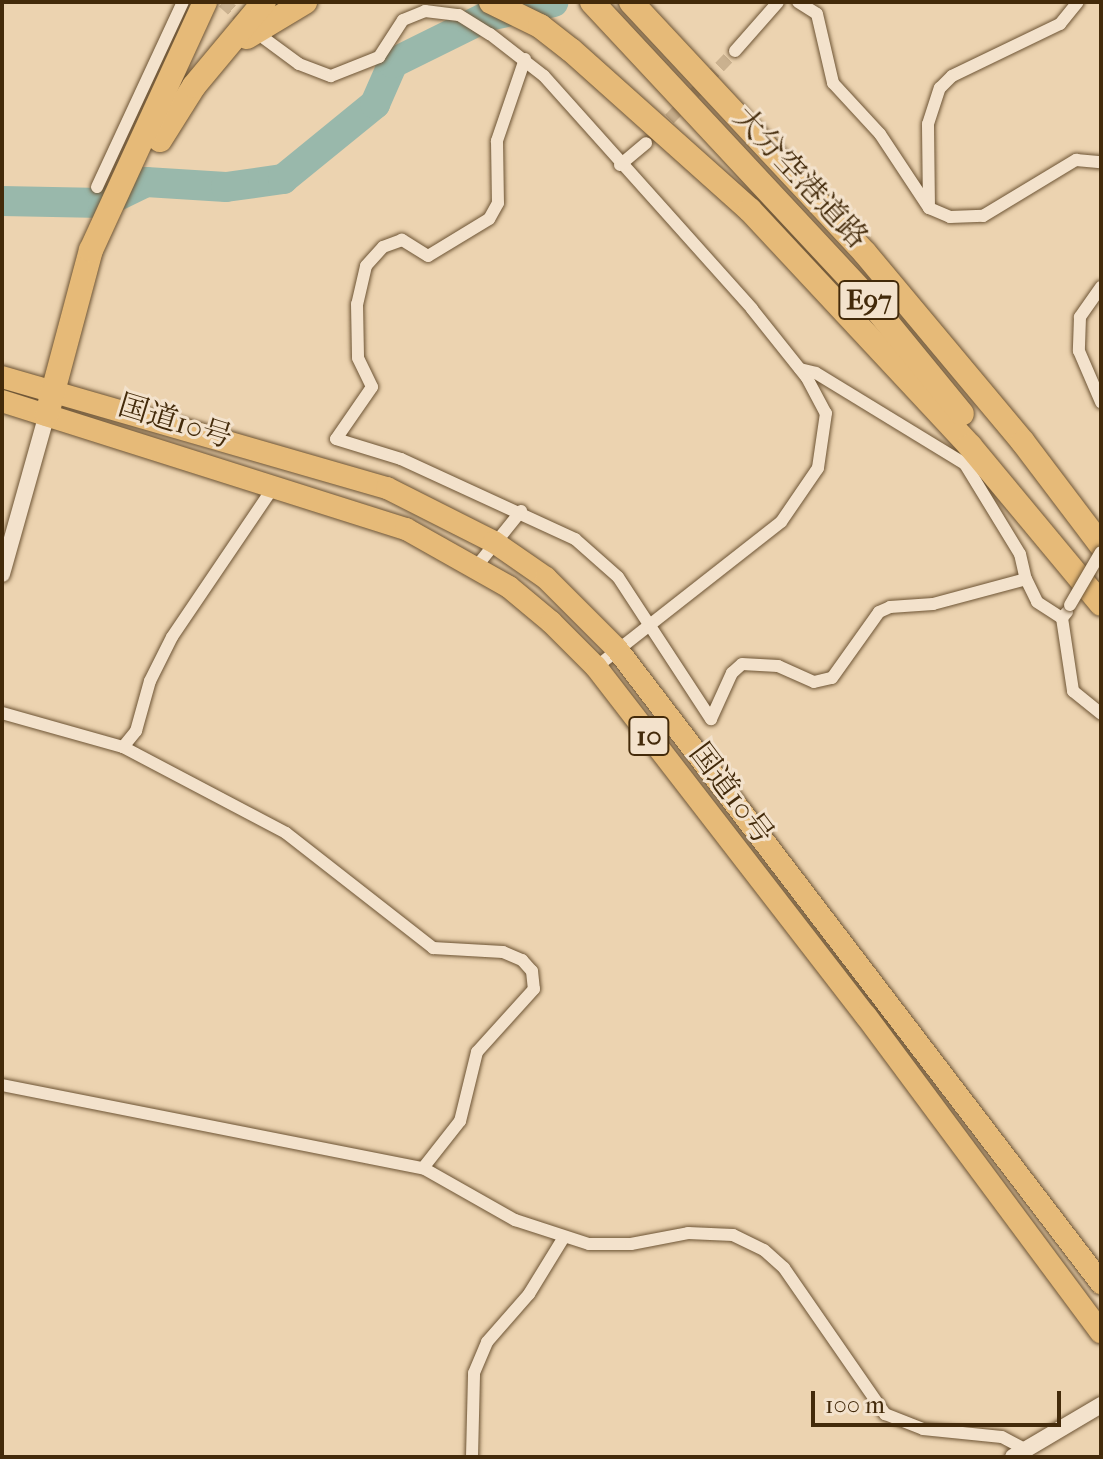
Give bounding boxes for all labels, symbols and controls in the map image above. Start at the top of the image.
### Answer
street label: 大分空港道路 [725,100,875,256]
road number: E97 [837,276,901,324]
street label: 国道10号 [114,388,236,456]
road number: 10 [627,712,671,760]
street label: 国道10号 [681,736,781,852]
scale bar [815,1375,1065,1425]
text: 100 m [825,1391,885,1419]

